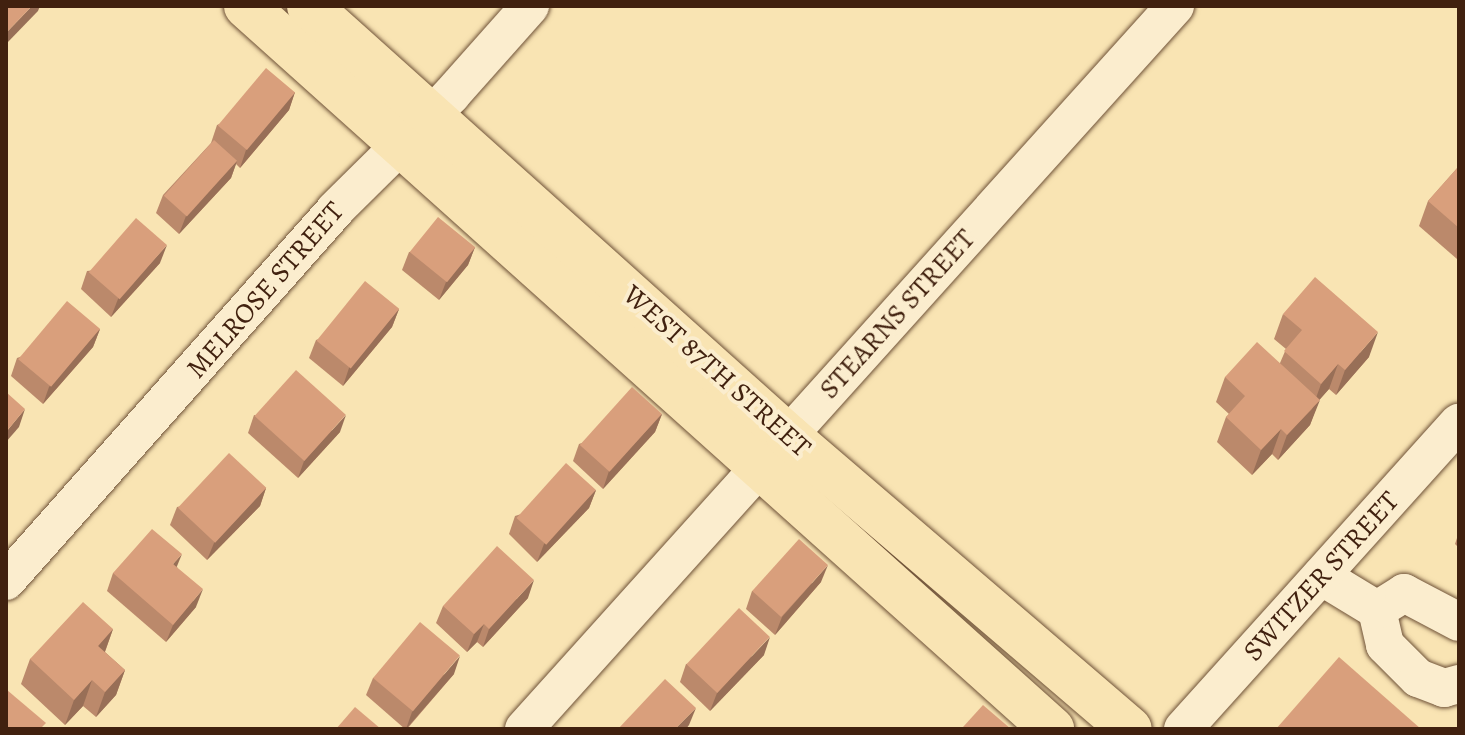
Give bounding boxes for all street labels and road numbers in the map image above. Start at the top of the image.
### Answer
street label: MELROSE STREET [179,195,351,385]
street label: STEARNS STREET [812,222,982,406]
street label: WEST 87TH STREET [616,278,818,464]
street label: SWITZER STREET [1236,484,1406,668]

